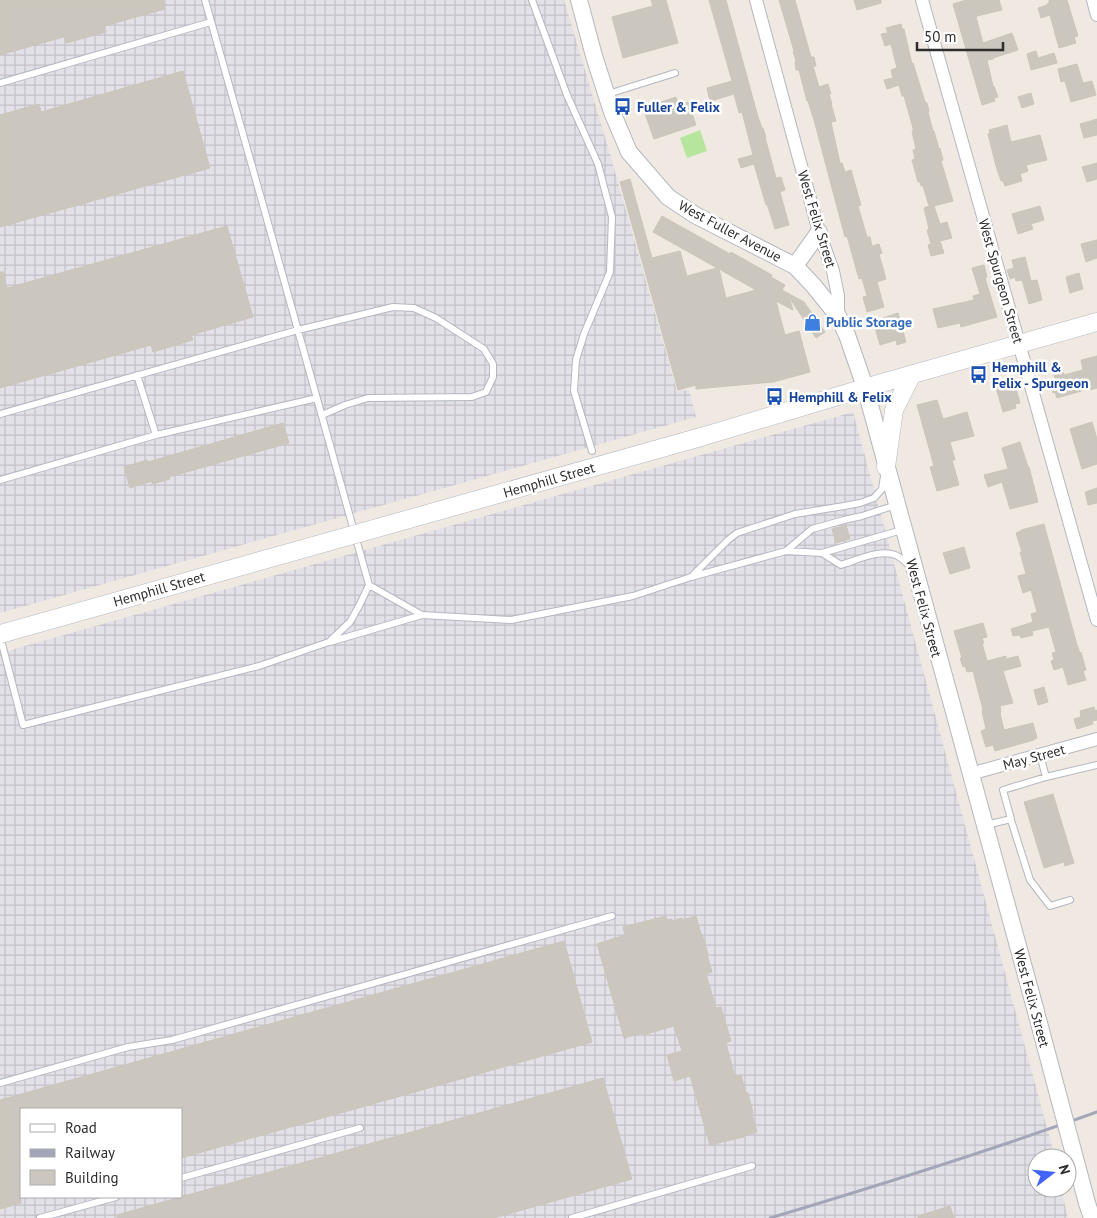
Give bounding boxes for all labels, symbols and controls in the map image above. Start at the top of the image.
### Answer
scale bar [917,20,1003,52]
text: 50 m [924,27,957,46]
bus stop icon: Fuller & Felix [613,97,633,117]
place label: Fuller & Felix [637,98,720,116]
street label: West Felix Street [794,168,840,270]
street label: West Fuller Avenue [675,196,785,266]
street label: West Spurgeon Street [975,217,1027,346]
shop icon: Public Storage [802,312,822,332]
place label: Public Storage [826,313,912,331]
place label: Hemphill & Felix - Spurgeon [992,358,1089,392]
bus stop icon: Hemphill & Felix - Spurgeon [968,365,988,385]
bus stop icon: Hemphill & Felix [765,387,785,407]
place label: Hemphill & Felix [789,388,892,406]
street label: Hemphill Street [501,458,597,502]
street label: West Felix Street [902,557,946,659]
street label: Hemphill Street [111,567,207,611]
street label: May Street [1001,740,1067,774]
street label: West Felix Street [1010,947,1054,1049]
legend [20,1108,182,1198]
text: Road [65,1118,97,1137]
text: Railway [65,1143,115,1162]
north arrow [1027,1148,1077,1198]
text: N [1055,1163,1074,1176]
text: Building [65,1168,119,1187]

